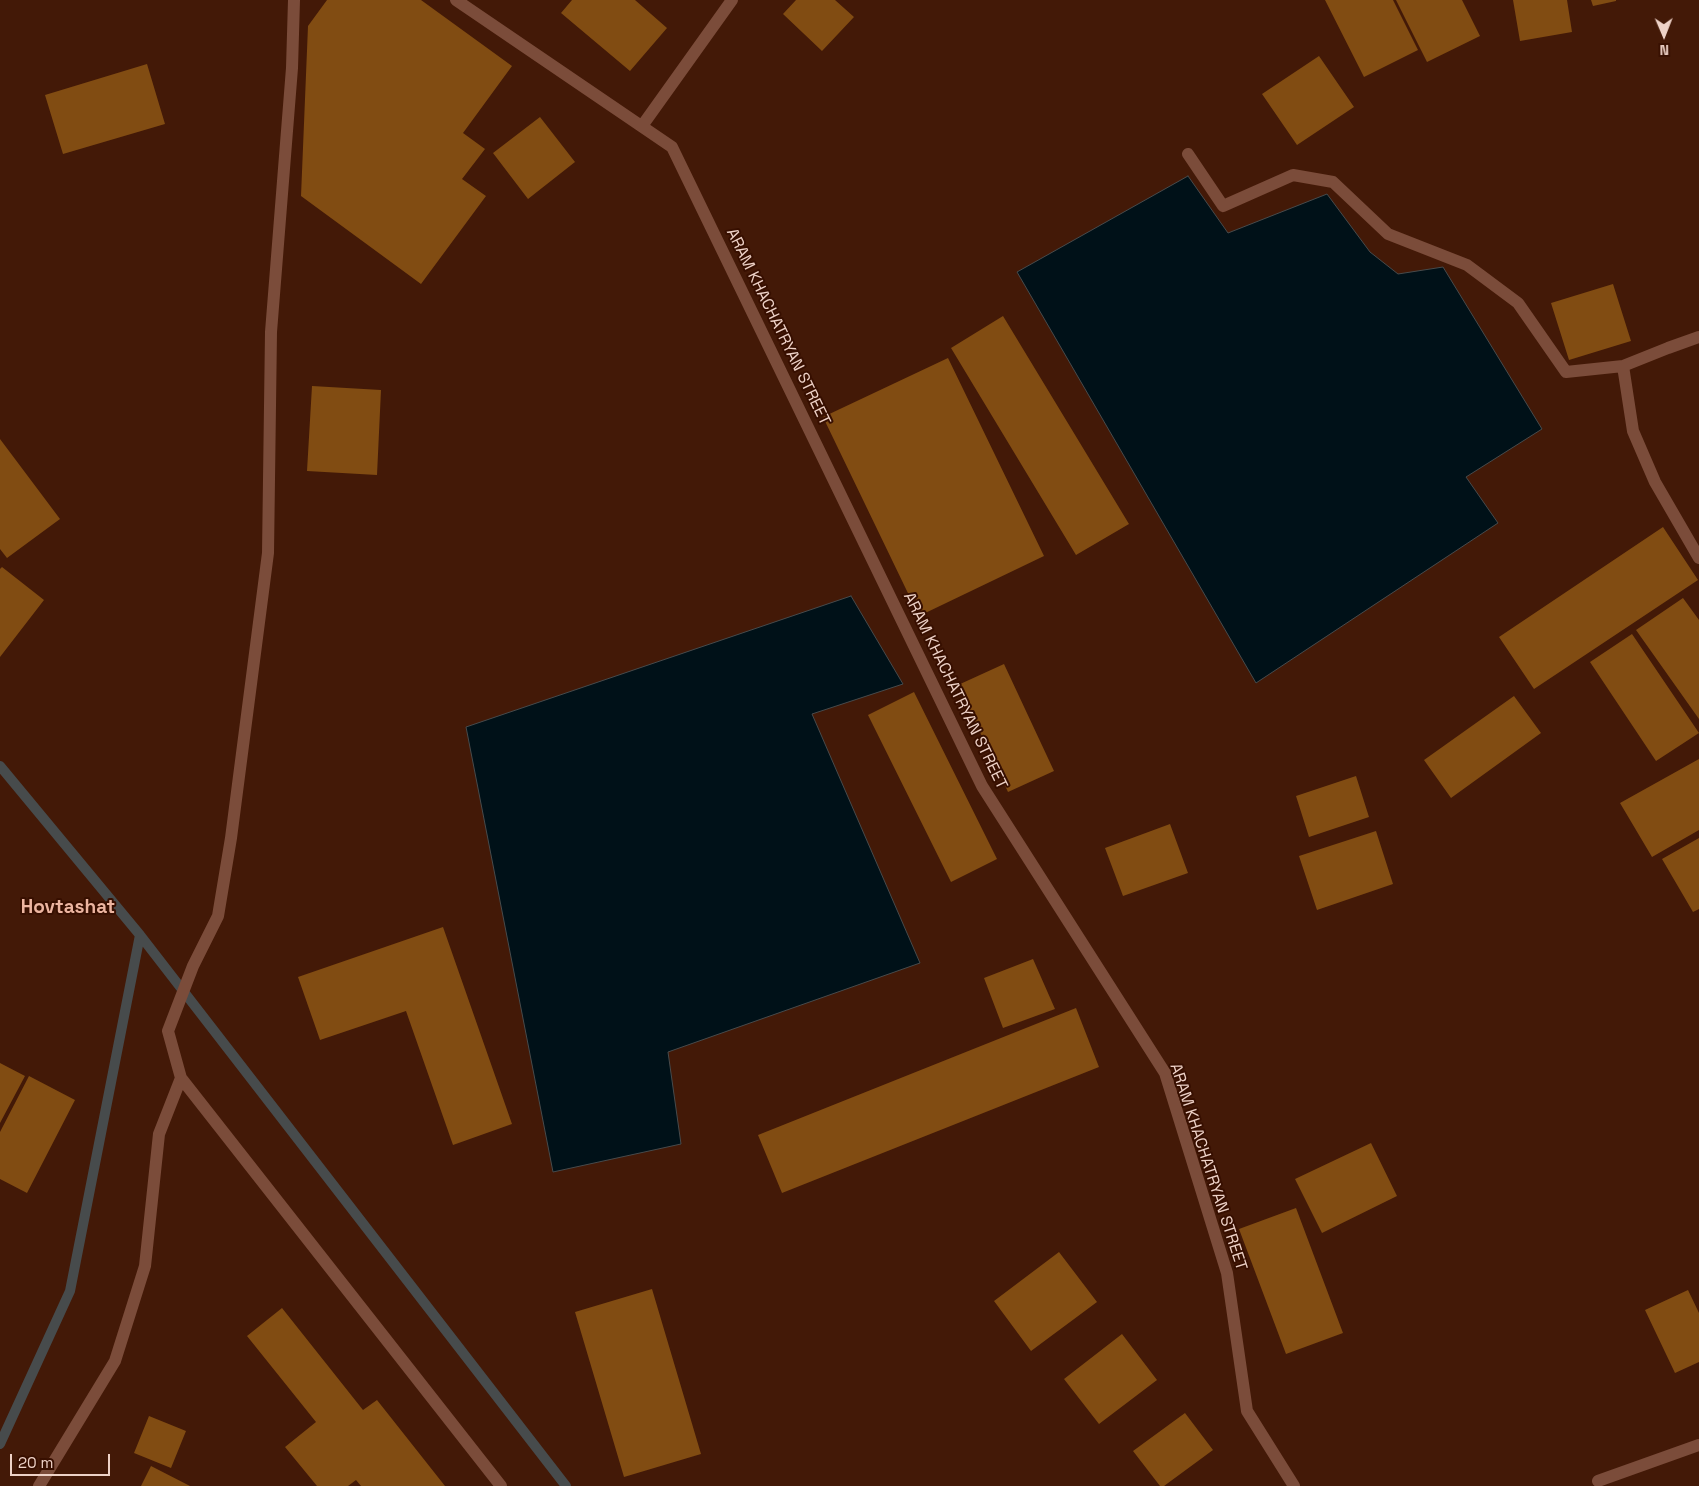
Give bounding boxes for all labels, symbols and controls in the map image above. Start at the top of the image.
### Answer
north arrow [1639,10,1689,60]
text: N [1659,41,1669,59]
street label: ARAM KHACHATRYAN STREET [722,225,834,429]
street label: ARAM KHACHATRYAN STREET [899,589,1011,793]
district label: Hovtashat [21,897,115,919]
street label: ARAM KHACHATRYAN STREET [1165,1061,1251,1273]
scale bar [12,1444,112,1476]
text: 20 m [18,1453,53,1472]

